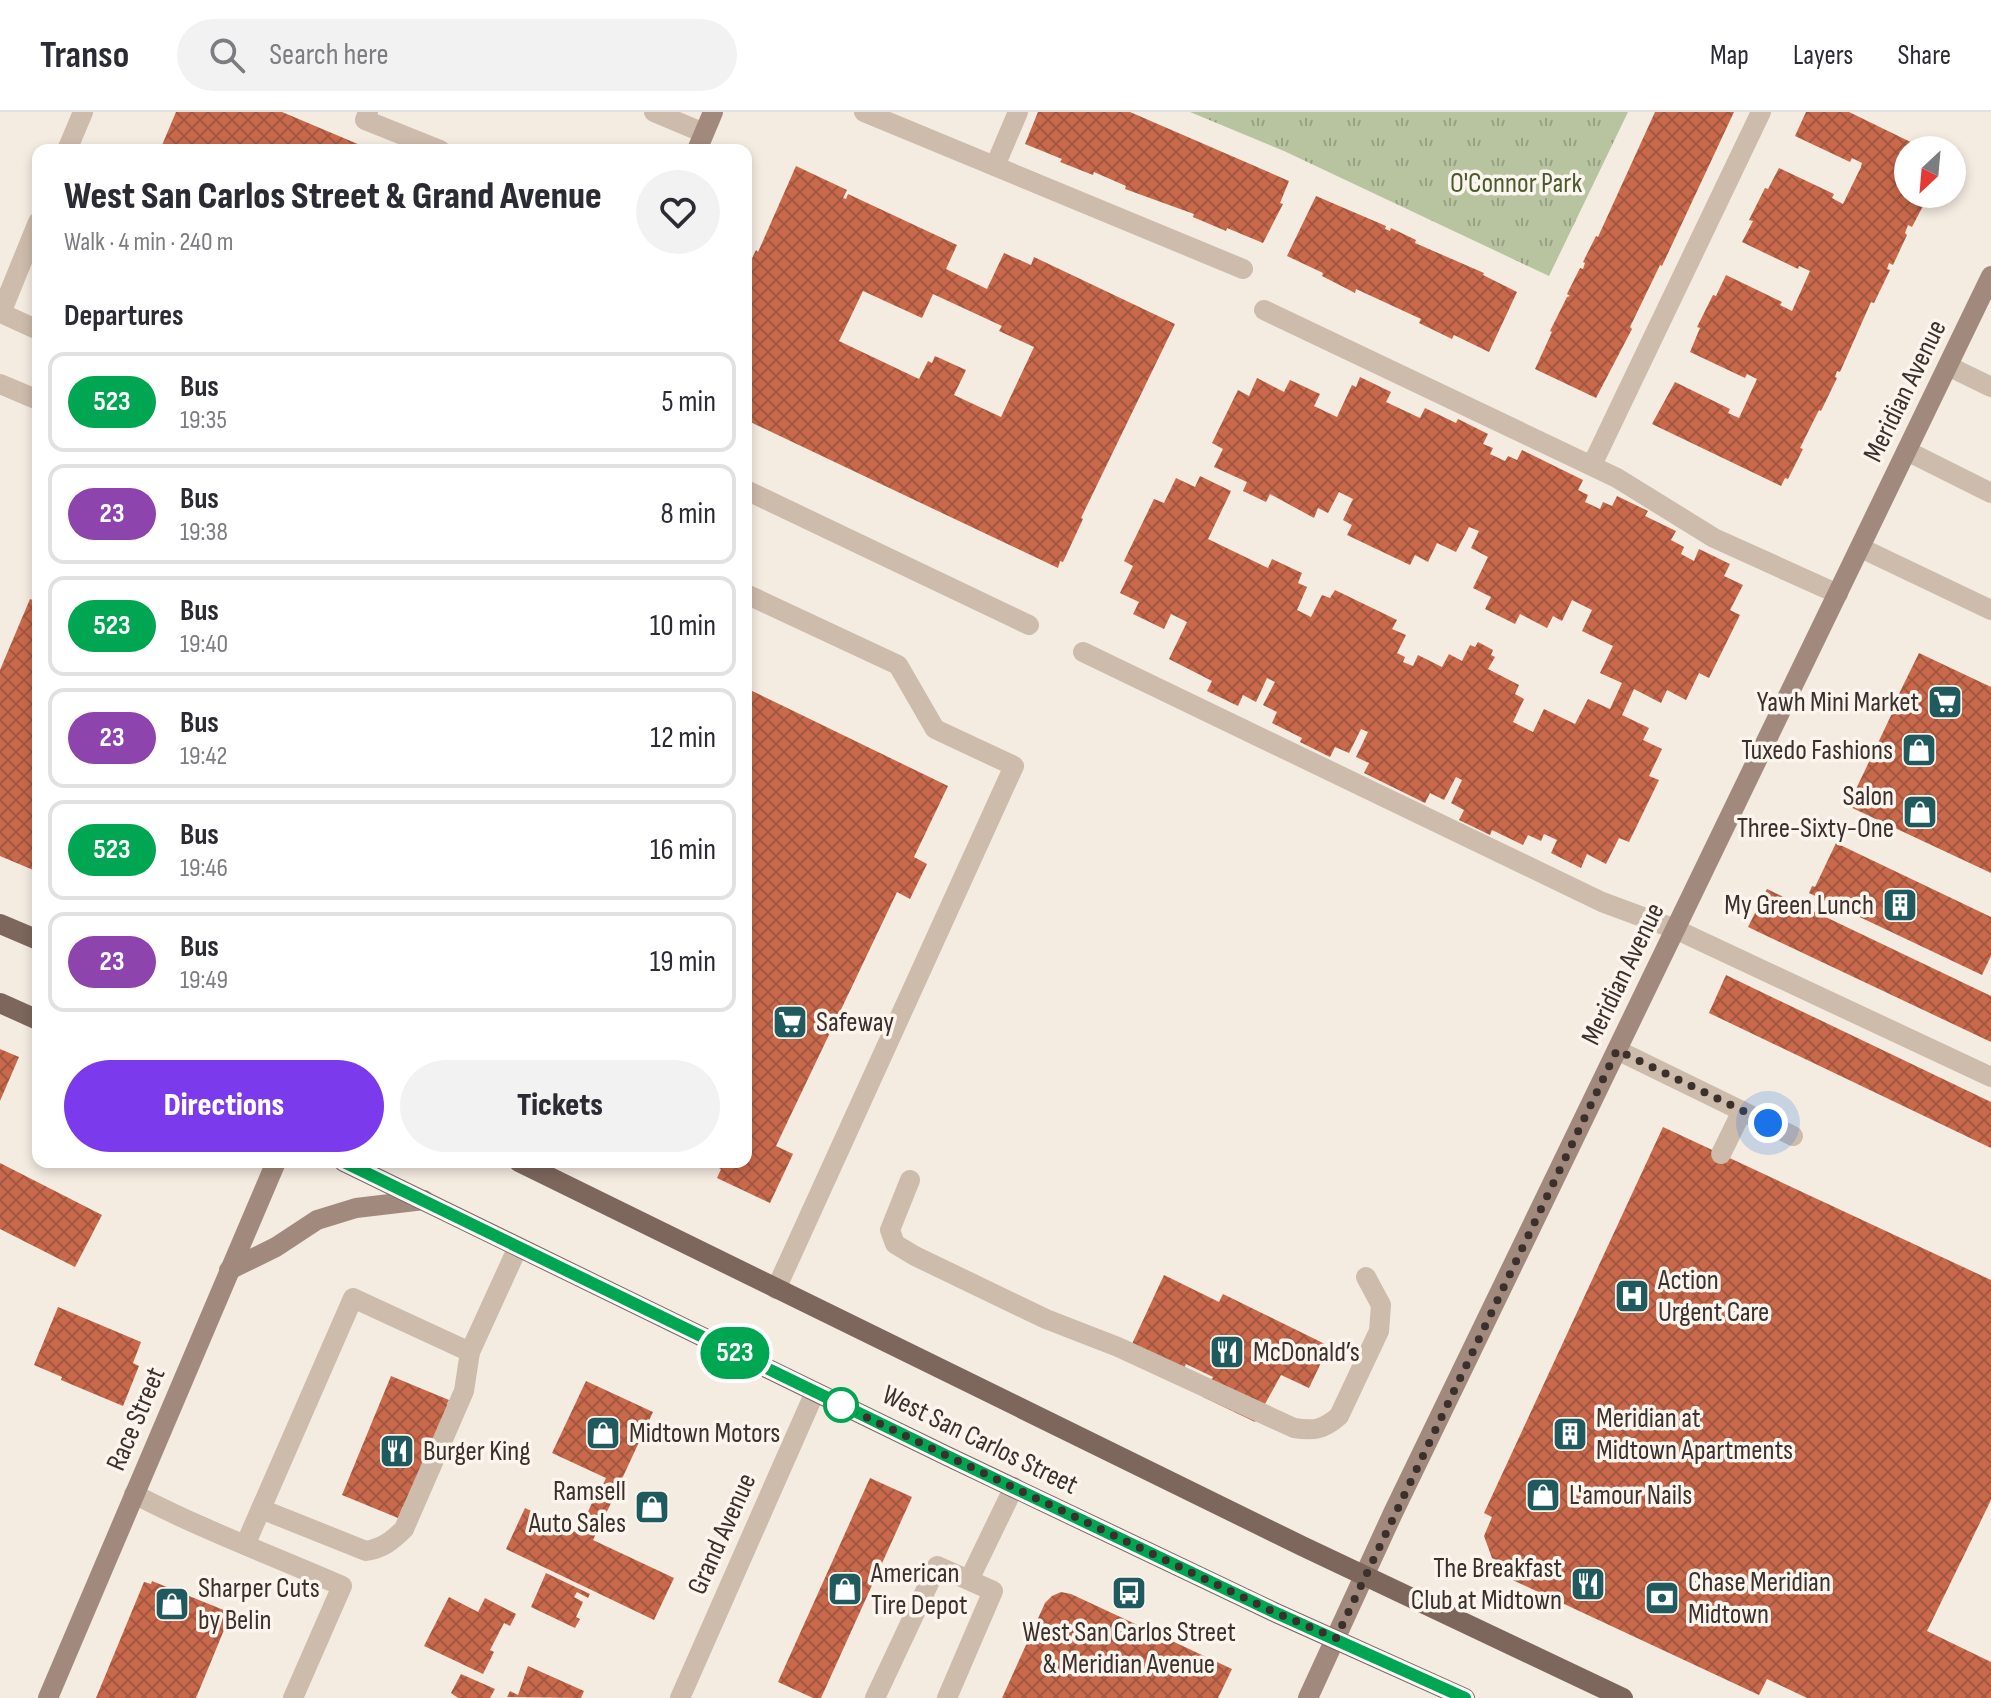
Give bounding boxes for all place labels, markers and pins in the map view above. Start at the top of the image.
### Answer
supermarket icon: Yawh Mini Market [1926,683,1964,721]
place label: Yawh Mini Market [1757,686,1919,719]
shop icon: Tuxedo Fashions [1900,731,1938,769]
place label: Tuxedo Fashions [1741,734,1893,767]
place label: Salon Three-Sixty-One [1737,780,1894,845]
shop icon: Salon Three-Sixty-One [1901,793,1939,831]
building icon: My Green Lunch [1881,886,1919,924]
place label: My Green Lunch [1724,889,1874,922]
supermarket icon: Safeway [771,1003,809,1041]
place label: Safeway [816,1006,894,1039]
place label: Action Urgent Care [1657,1264,1769,1329]
hospital icon: Action Urgent Care [1613,1277,1651,1315]
restaurant icon: McDonald’s [1208,1333,1246,1371]
place label: McDonald’s [1253,1336,1360,1369]
unlabelled marker [824,1388,858,1422]
place label: Meridian at Midtown Apartments [1596,1402,1793,1467]
shop icon: Midtown Motors [584,1414,622,1452]
building icon: Meridian at Midtown Apartments [1551,1415,1589,1453]
place label: Midtown Motors [629,1417,780,1450]
restaurant icon: Burger King [378,1432,416,1470]
place label: Burger King [423,1435,530,1468]
place label: Ramsell Auto Sales [528,1475,626,1540]
shop icon: L'amour Nails [1524,1476,1562,1514]
place label: L'amour Nails [1569,1479,1692,1512]
shop icon: Ramsell Auto Sales [633,1488,671,1526]
place label: The Breakfast Club at Midtown [1411,1552,1562,1617]
place label: American Tire Depot [870,1557,968,1622]
restaurant icon: The Breakfast Club at Midtown [1569,1565,1607,1603]
place label: Chase Meridian Midtown [1688,1566,1831,1631]
shop icon: American Tire Depot [826,1570,864,1608]
place label: Sharper Cuts by Belin [198,1572,320,1637]
bus stop icon: West San Carlos Street & Meridian Avenue [1110,1574,1148,1612]
bank icon: Chase Meridian Midtown [1643,1579,1681,1617]
shop icon: Sharper Cuts by Belin [153,1585,191,1623]
place label: West San Carlos Street & Meridian Avenue [1022,1616,1236,1681]

